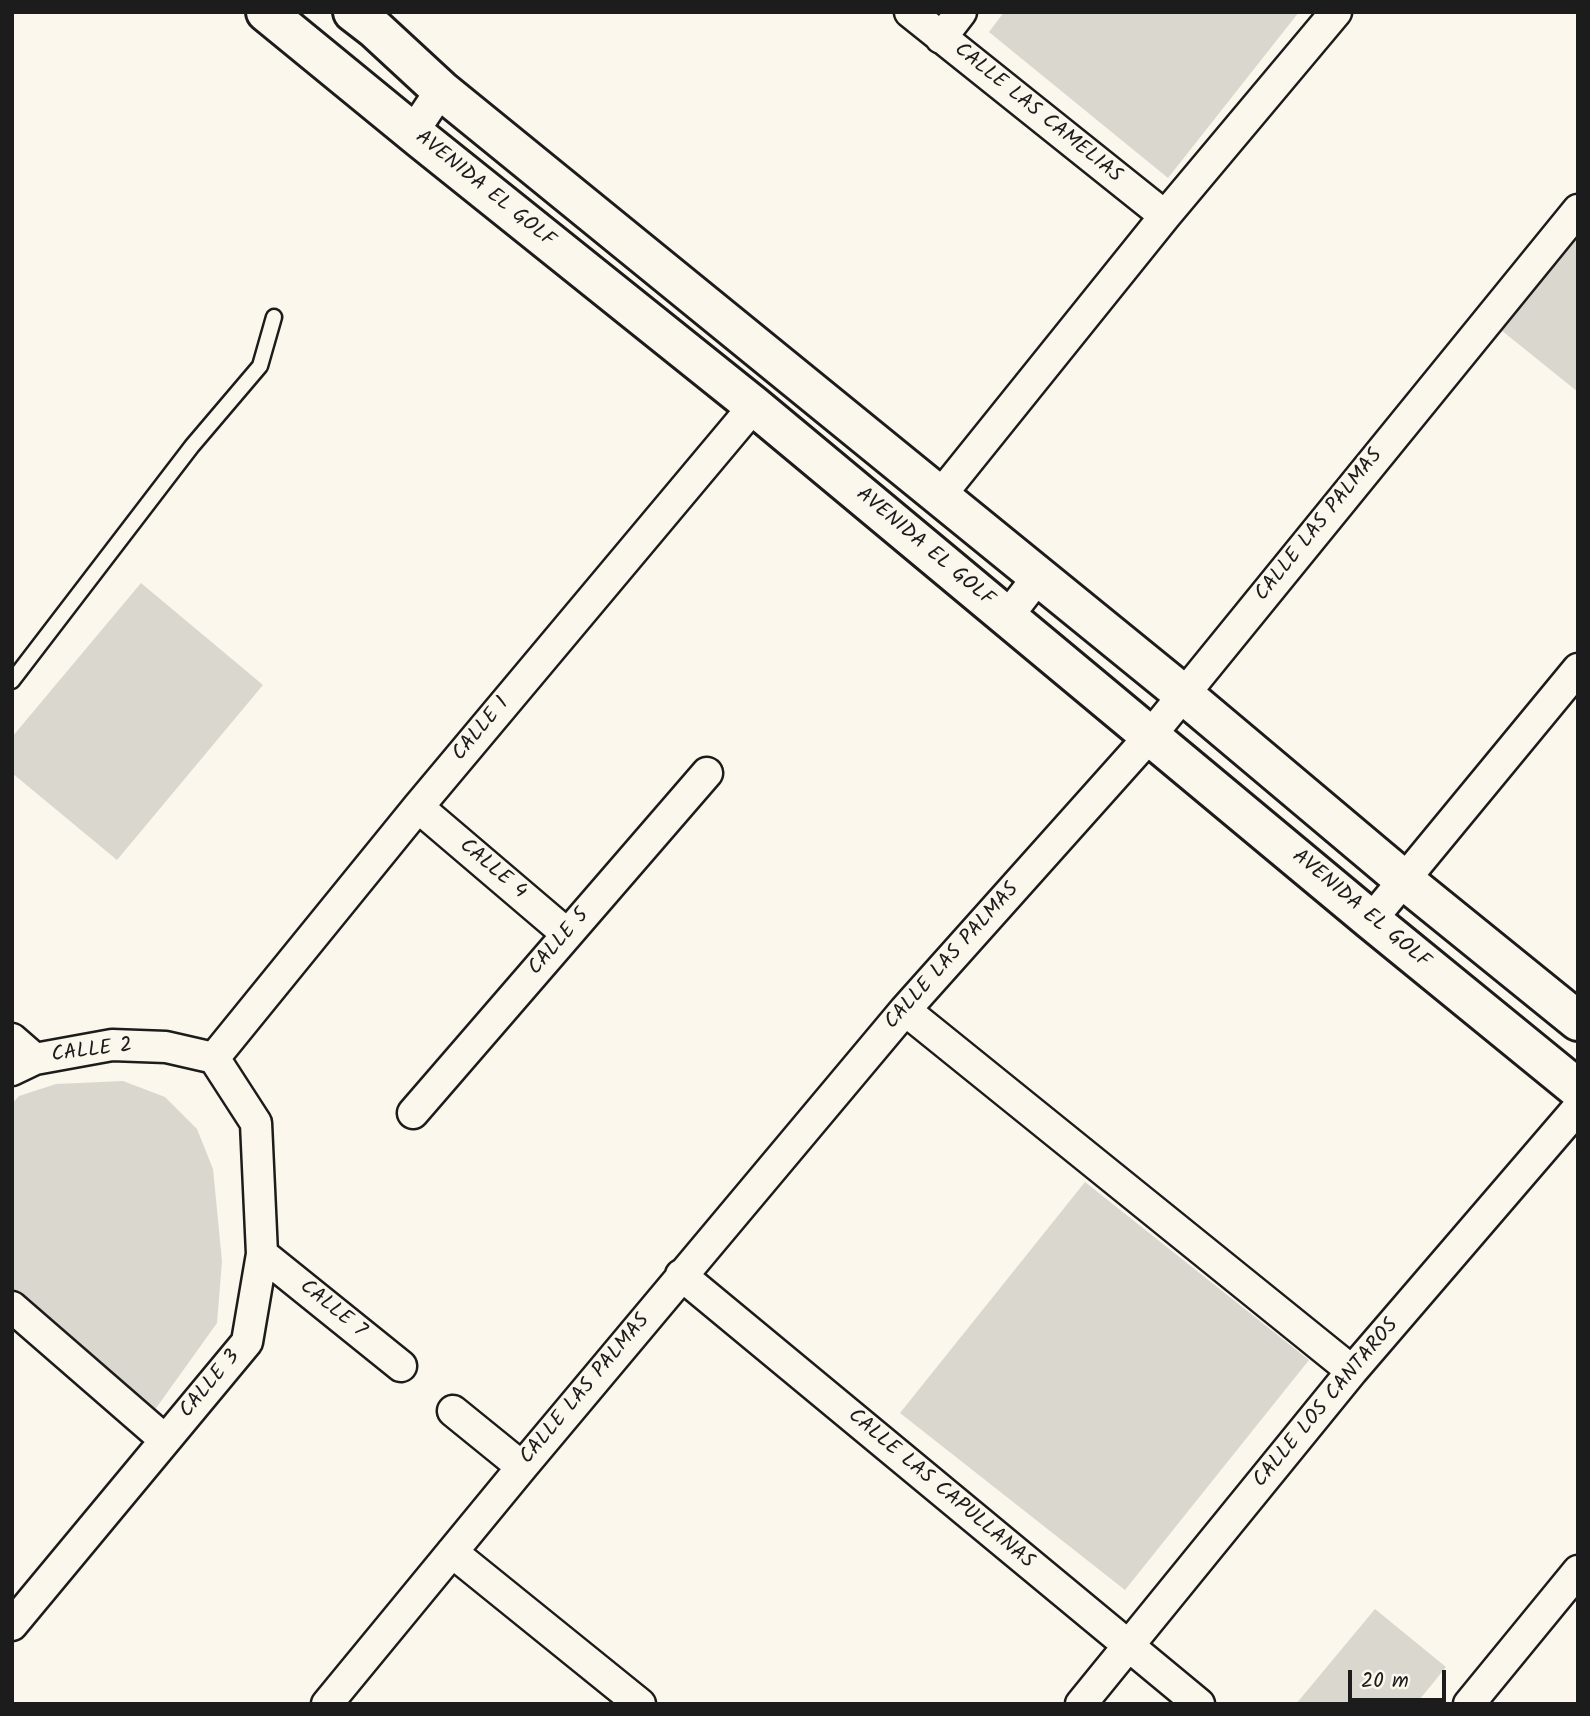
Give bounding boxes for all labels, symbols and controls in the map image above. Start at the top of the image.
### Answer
street label: CALLE LAS CAMELIAS [948,38,1126,190]
street label: AVENIDA EL GOLF [409,126,559,254]
street label: CALLE LAS PALMAS [1251,445,1389,607]
street label: AVENIDA EL GOLF [850,483,998,613]
street label: CALLE 1 [448,693,516,767]
street label: CALLE 4 [453,834,531,906]
street label: AVENIDA EL GOLF [1286,845,1434,975]
street label: CALLE LAS PALMAS [880,878,1026,1036]
street label: CALLE 5 [524,904,596,982]
street label: CALLE 2 [50,1035,134,1069]
street label: CALLE 7 [294,1275,370,1345]
street label: CALLE LAS PALMAS [516,1310,656,1470]
street label: CALLE LOS CANTAROS [1249,1314,1405,1494]
street label: CALLE 3 [175,1346,247,1424]
street label: CALLE LAS CAPULLANAS [842,1405,1038,1575]
scale bar [1352,1656,1450,1700]
text: 20 m [1361,1665,1409,1698]

